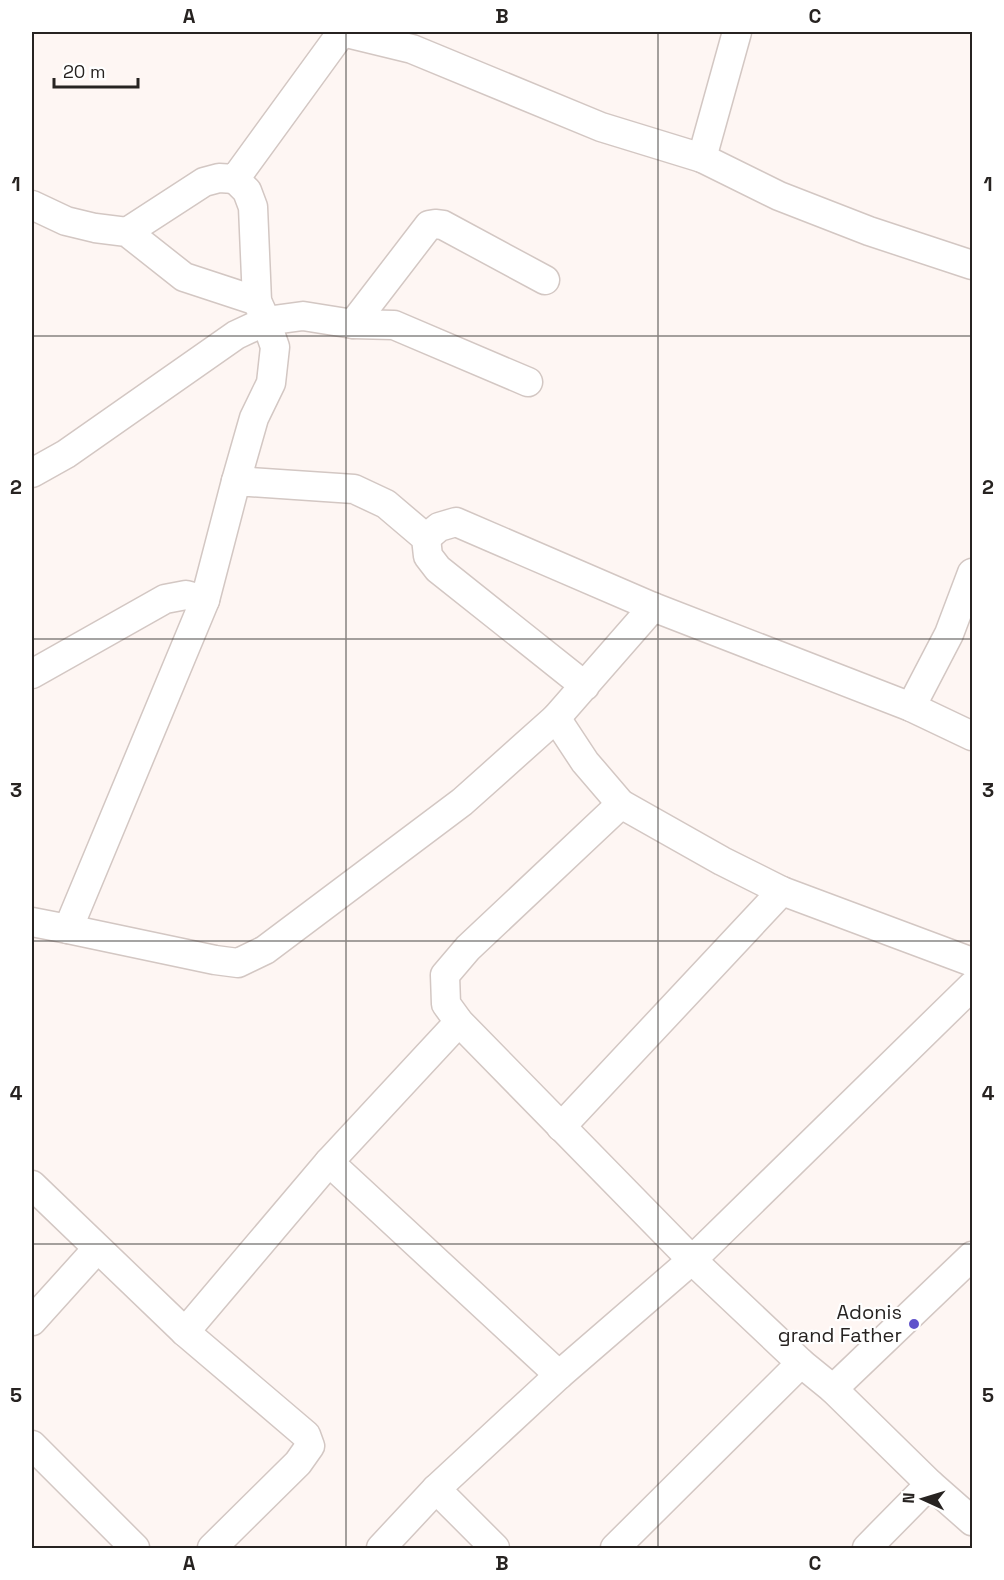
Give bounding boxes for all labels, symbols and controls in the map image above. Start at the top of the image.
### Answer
text: A [183,3,196,29]
text: B [495,3,509,29]
text: C [809,3,822,29]
scale bar [54,51,138,89]
text: 20 m [63,60,106,83]
text: 1 [11,171,21,197]
text: 1 [983,171,993,197]
text: 2 [10,474,22,500]
text: 2 [982,474,994,500]
text: 3 [10,777,22,803]
text: 3 [982,777,994,803]
text: 4 [10,1080,23,1106]
text: 4 [982,1080,995,1106]
place label: Adonis grand Father [778,1299,902,1348]
marker: Adonis grand Father [907,1317,921,1331]
text: 5 [10,1382,22,1408]
text: 5 [982,1382,994,1408]
north arrow [893,1469,953,1529]
text: N [898,1492,919,1504]
text: A [183,1550,196,1576]
text: B [495,1550,509,1576]
text: C [809,1550,822,1576]

